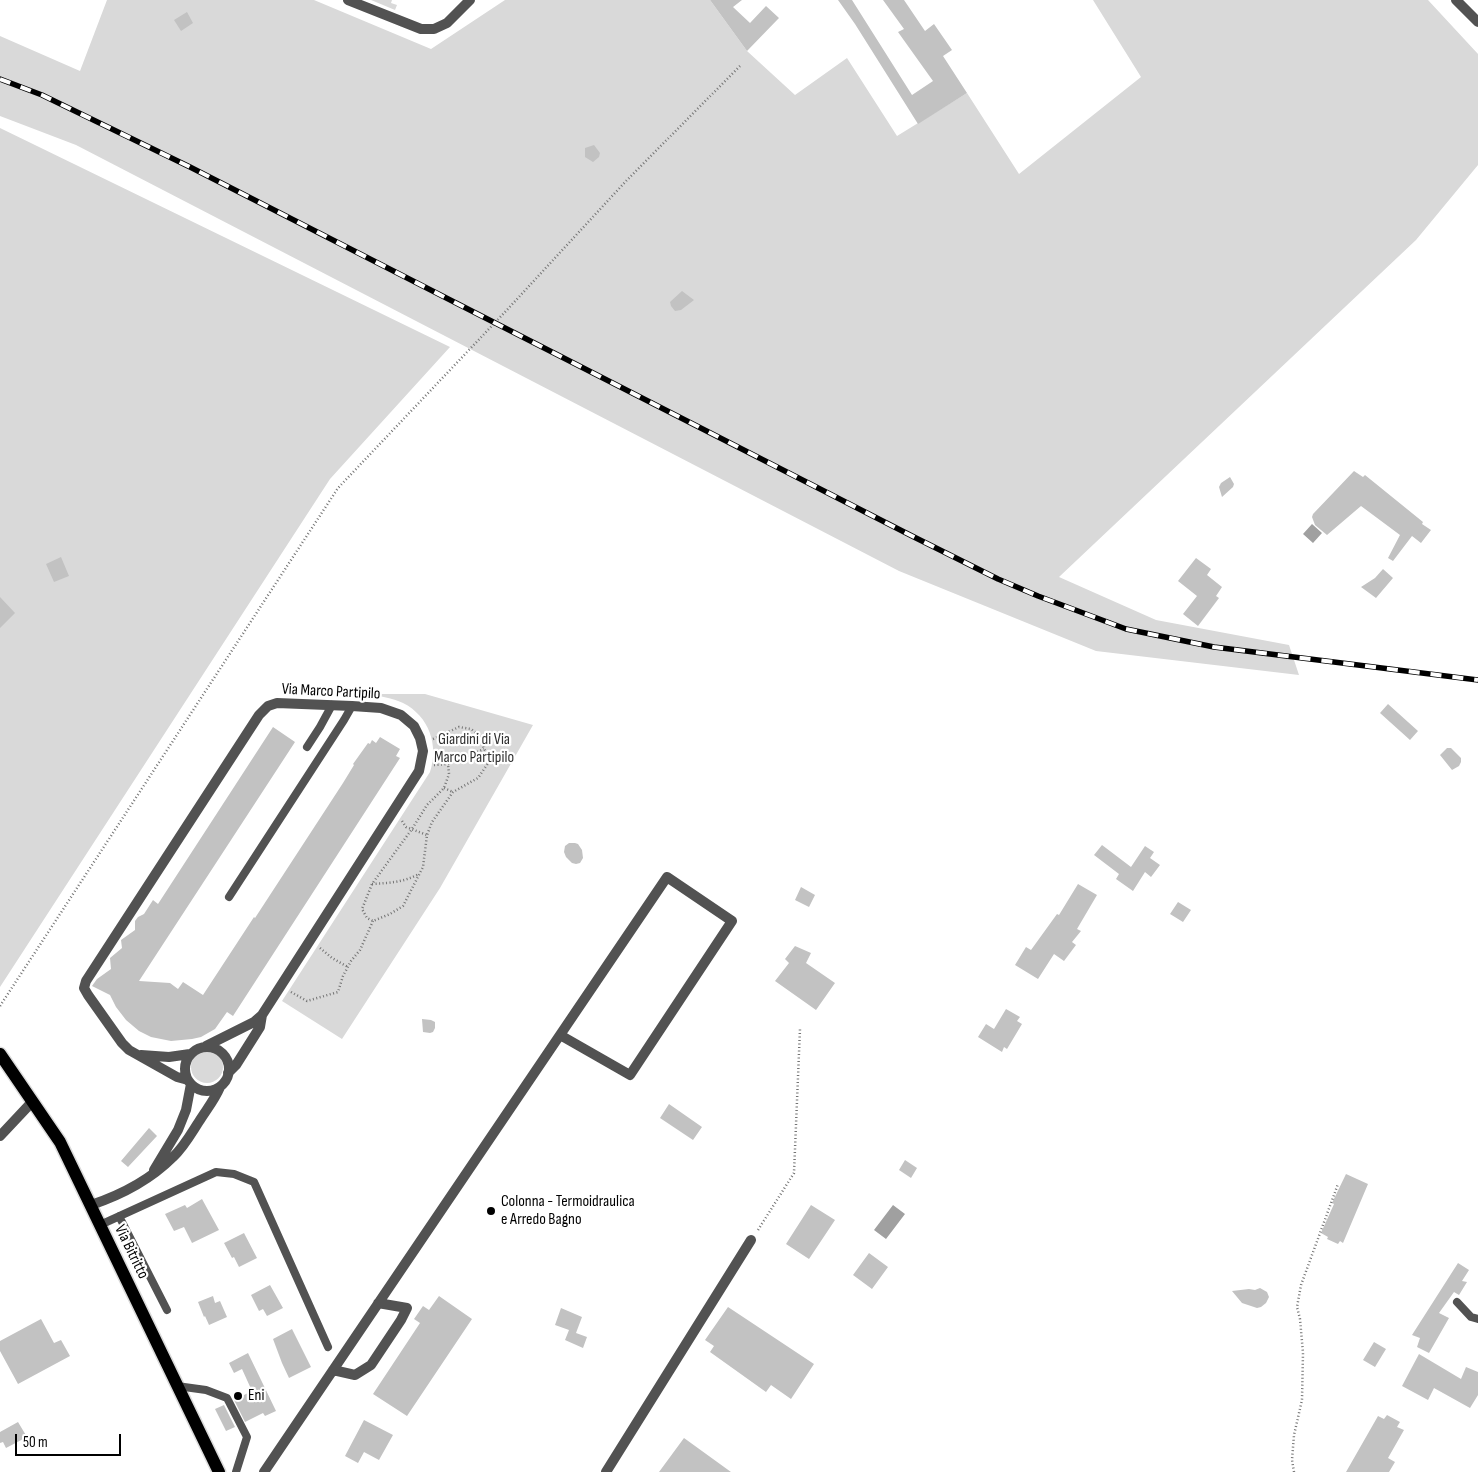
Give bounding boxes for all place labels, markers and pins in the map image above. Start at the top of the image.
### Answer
place label: Colonna - Termoidraulica e Arredo Bagno [501,1192,635,1230]
marker: Colonna - Termoidraulica e Arredo Bagno [485,1205,497,1217]
place label: Eni [248,1386,264,1406]
marker: Eni [232,1390,244,1402]

